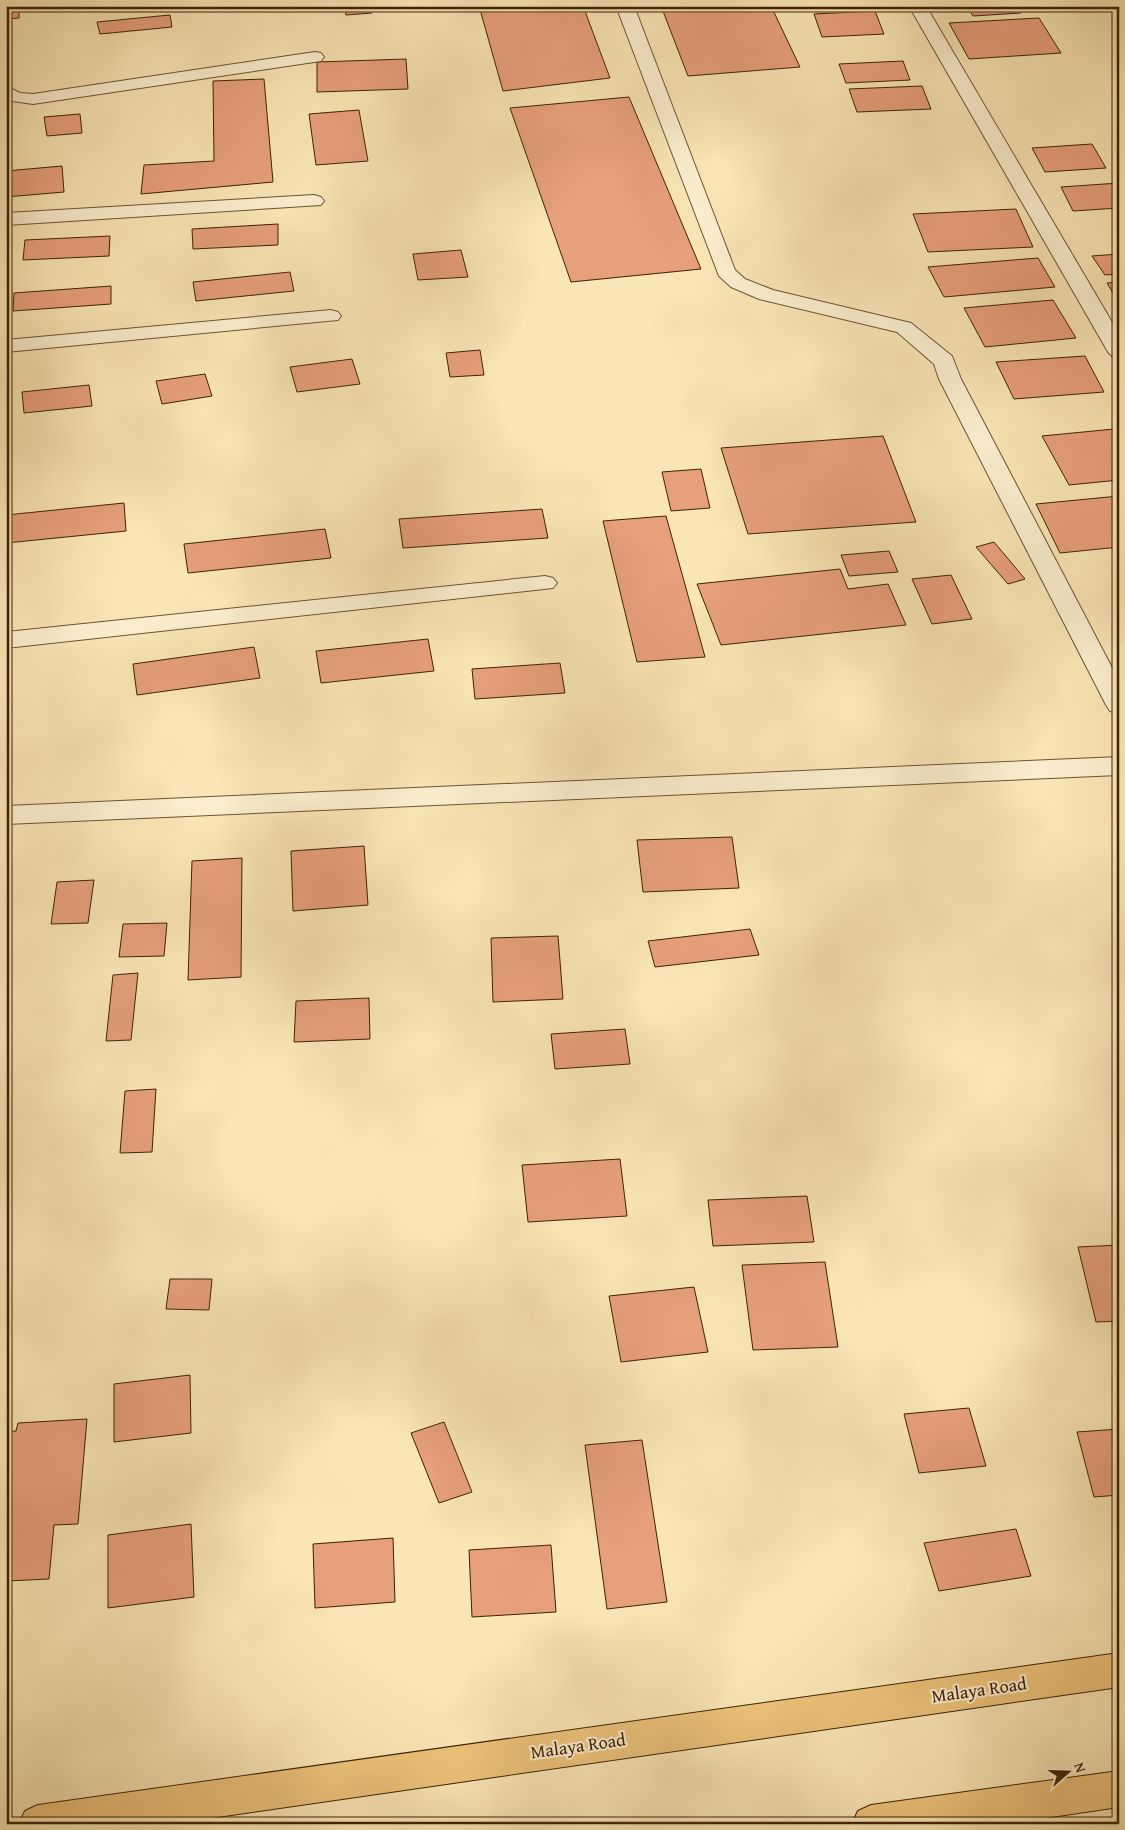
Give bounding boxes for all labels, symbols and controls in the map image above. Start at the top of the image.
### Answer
street label: Malaya Road [930,1669,1029,1710]
street label: Malaya Road [529,1725,628,1766]
north arrow [1042,1748,1092,1798]
text: N [1069,1760,1091,1776]

